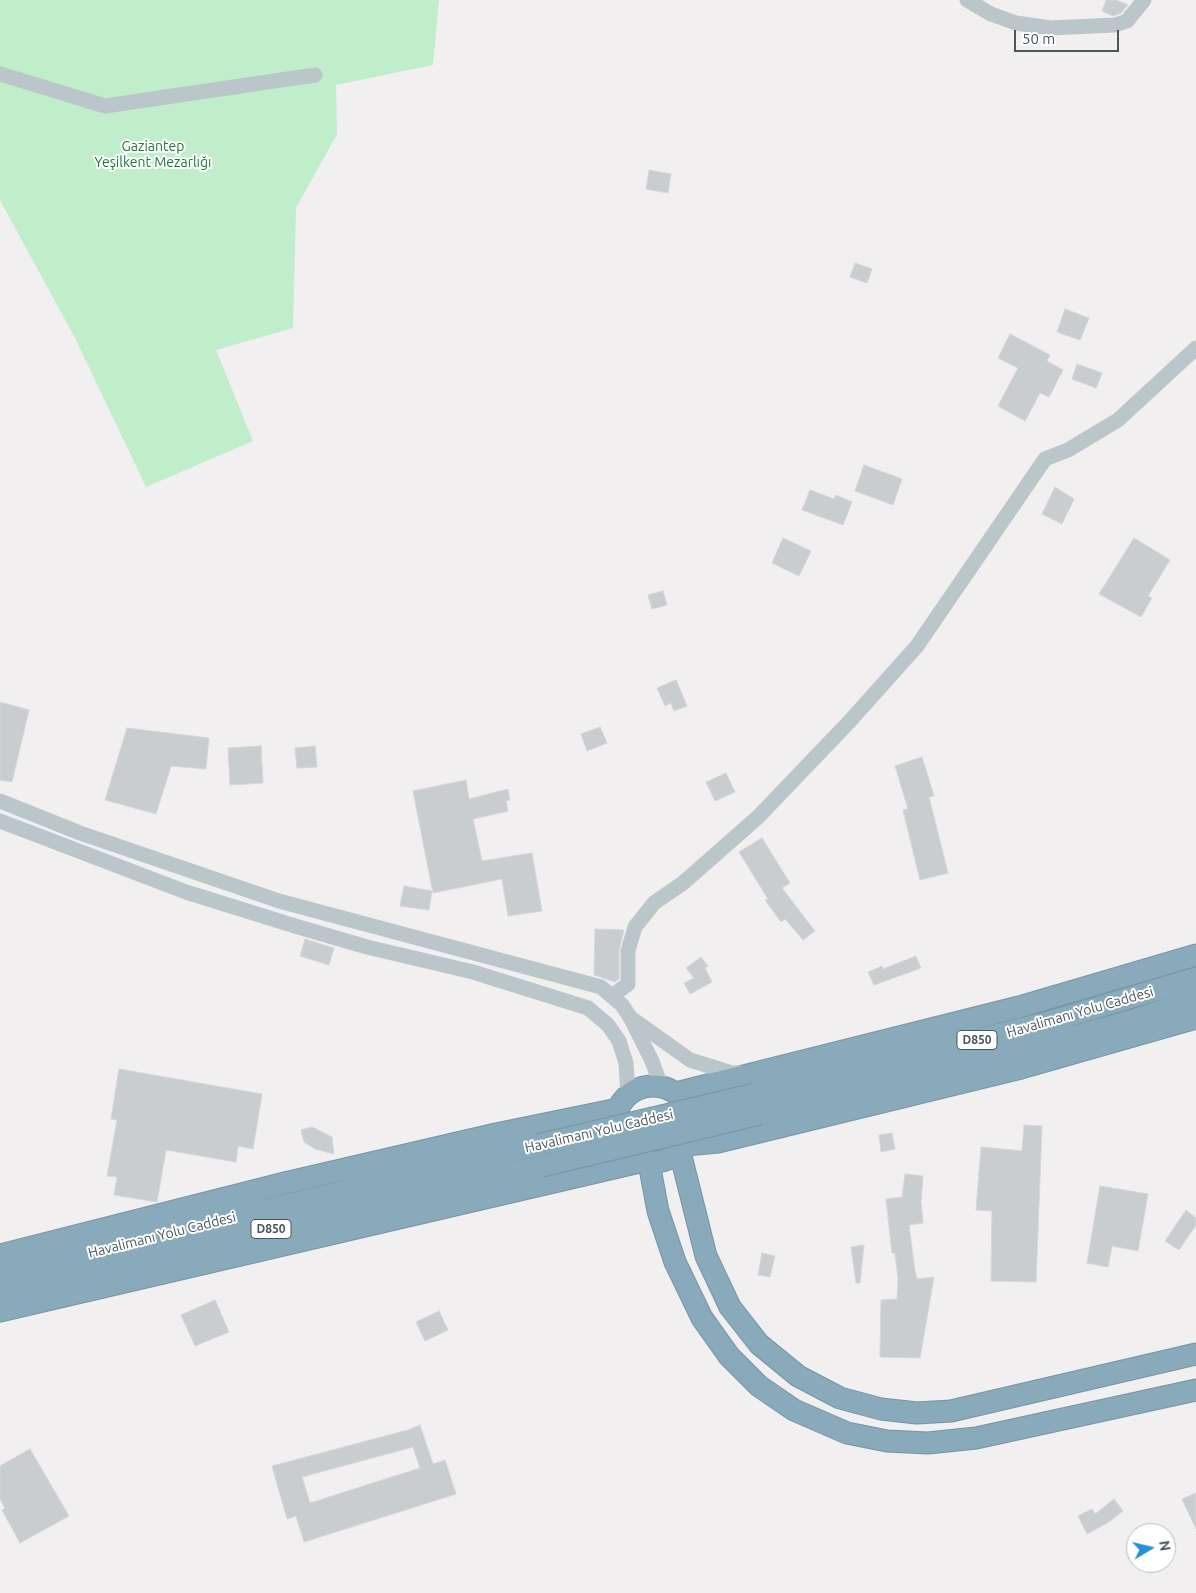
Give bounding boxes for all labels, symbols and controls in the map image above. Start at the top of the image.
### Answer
scale bar [1016,20,1121,52]
text: 50 m [1022,30,1055,47]
park label: Gaziantep Yeşilkent Mezarlığı [95,138,211,170]
street label: Havalimanı Yolu Caddesi [1005,983,1155,1041]
road number: D850 [957,1030,997,1050]
street label: Havalimanı Yolu Caddesi [523,1106,675,1156]
street label: Havalimanı Yolu Caddesi [86,1208,238,1262]
road number: D850 [251,1220,291,1238]
north arrow [1126,1523,1176,1573]
text: N [1156,1539,1174,1552]

